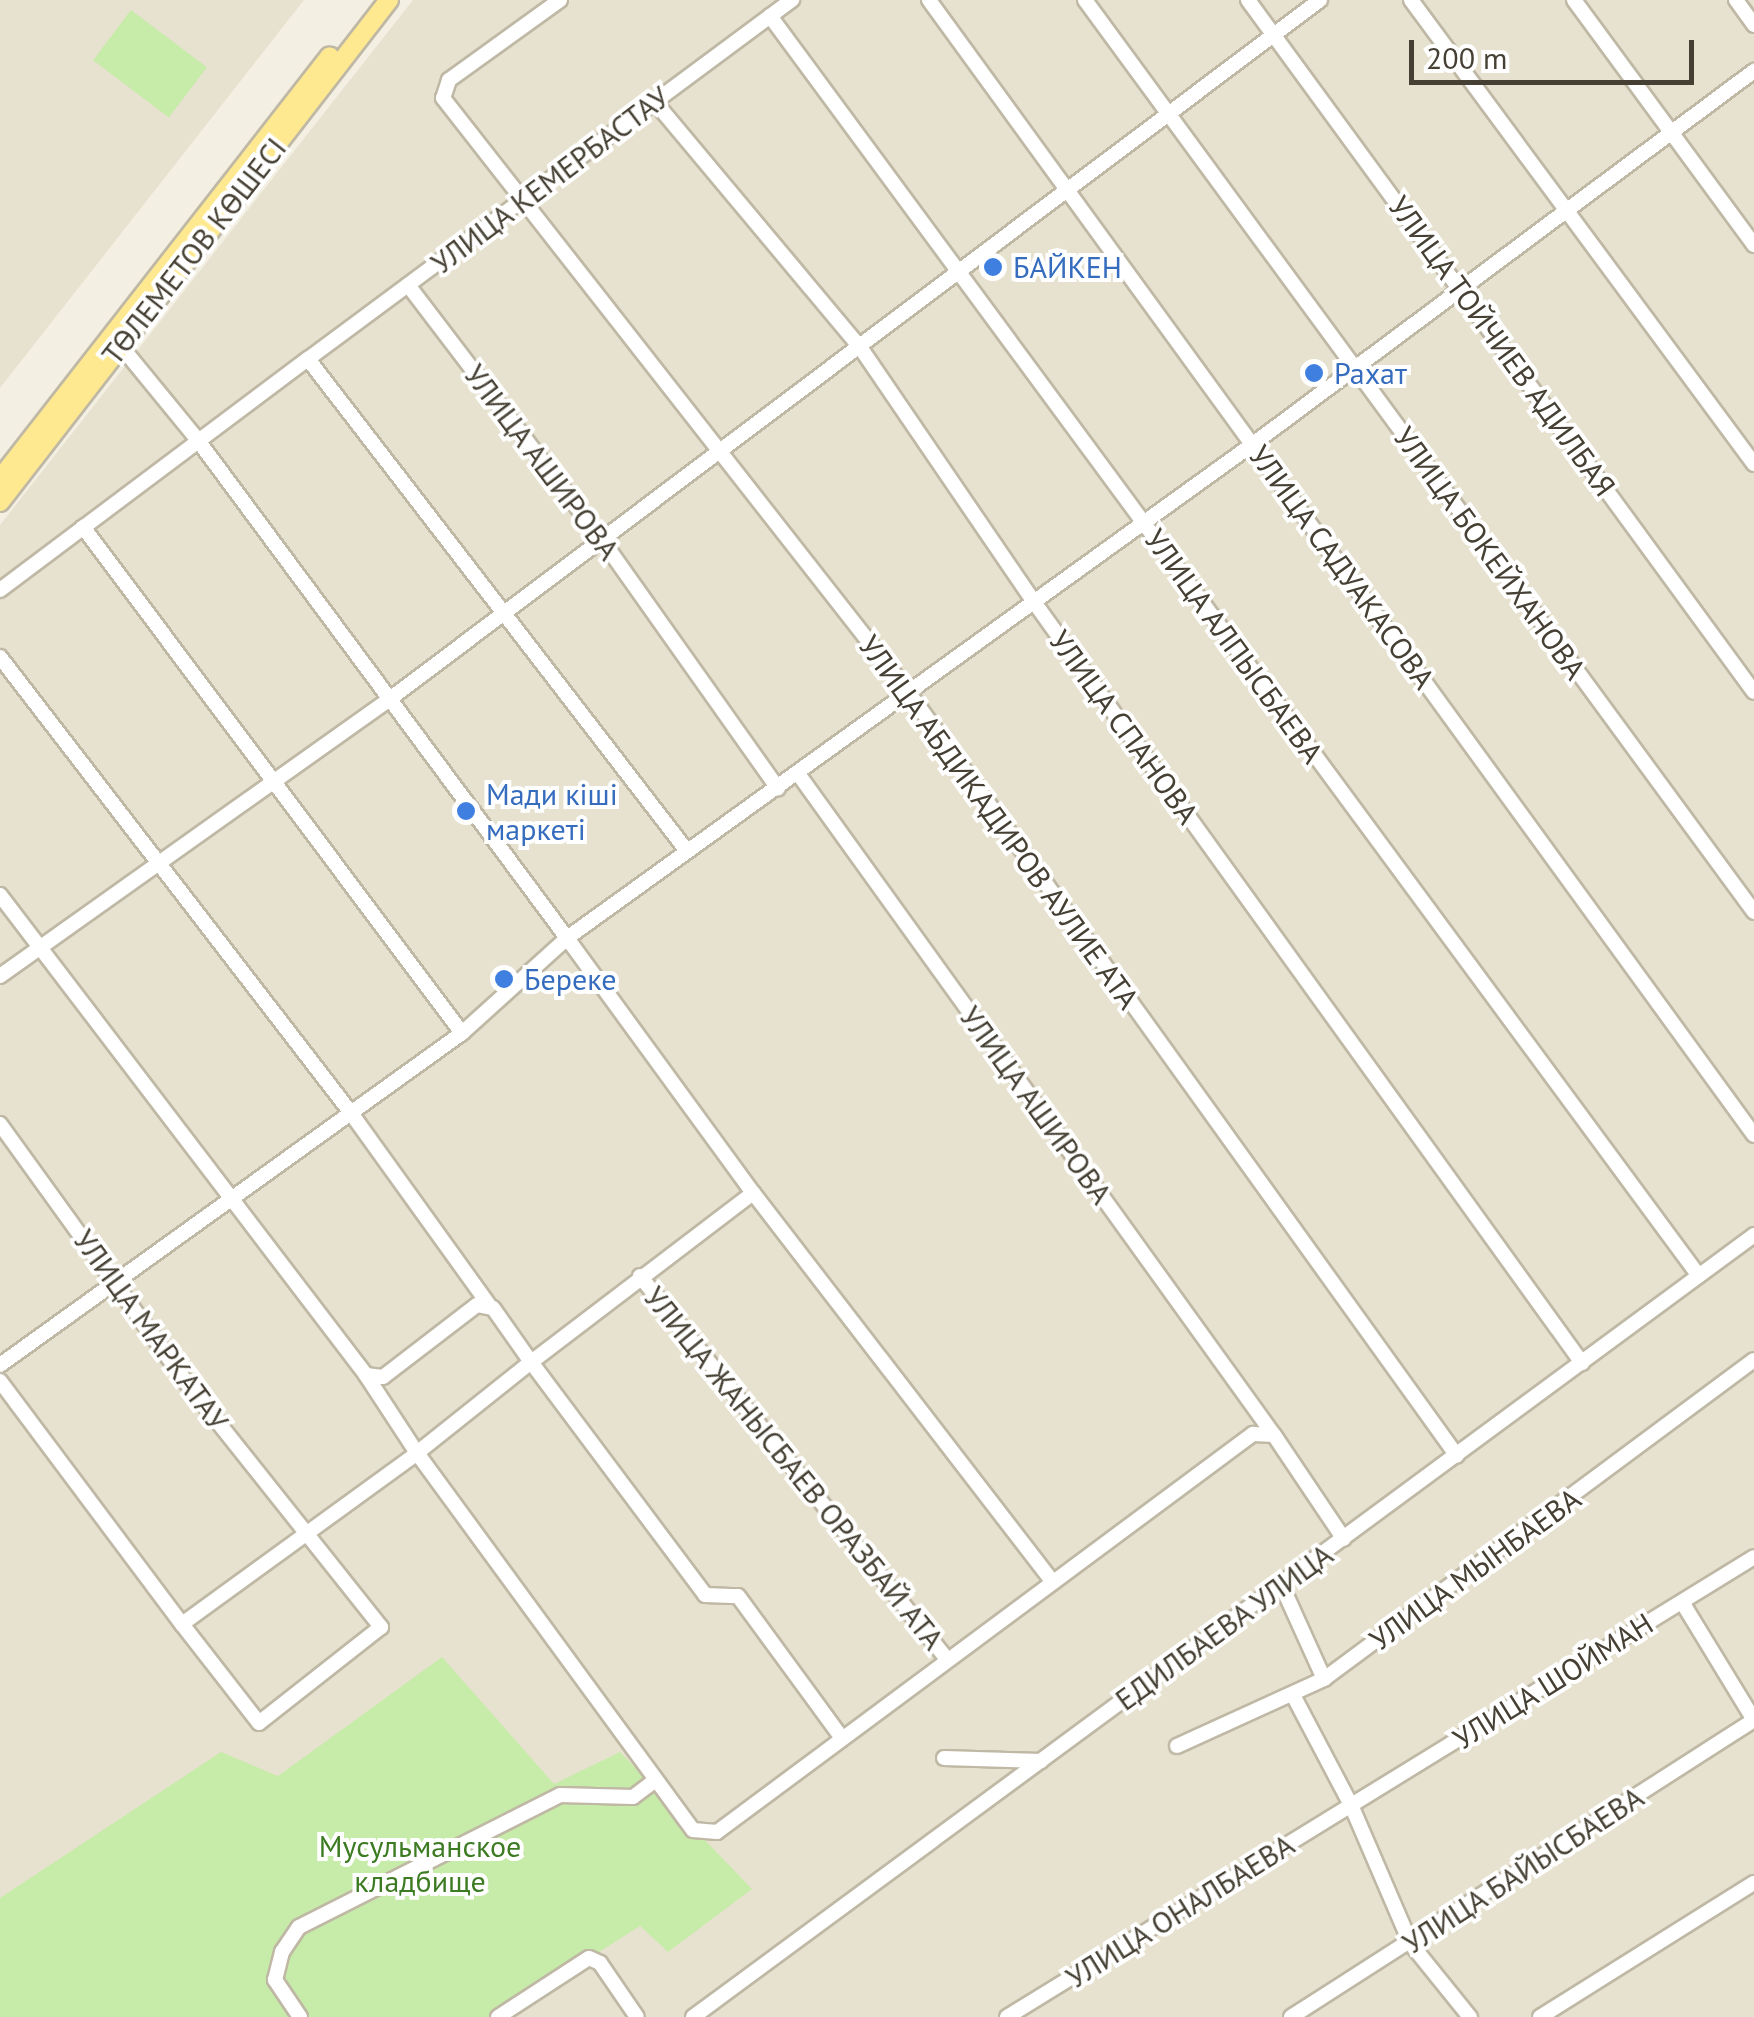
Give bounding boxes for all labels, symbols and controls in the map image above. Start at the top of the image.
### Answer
scale bar [1414,20,1699,82]
text: 200 m [1426,38,1507,77]
street label: УЛИЦА КЕМЕРБАСТАУ [424,79,676,281]
street label: ТӨЛЕМЕТОВ КӨШЕСІ [94,130,294,372]
street label: УЛИЦА ТОЙЧИЕВ АДИЛБАЯ [1380,188,1624,504]
place label: БАЙКЕН [1013,249,1122,285]
marker: БАЙКЕН [982,256,1004,278]
place label: Рахат [1334,355,1407,391]
street label: УЛИЦА АШИРОВА [456,356,628,568]
marker: Рахат [1303,362,1325,384]
street label: УЛИЦА БОКЕЙХАНОВА [1386,419,1594,687]
street label: УЛИЦА САДУАКАСОВА [1241,438,1443,696]
street label: УЛИЦА АЛПЫСБАЕВА [1136,521,1332,771]
street label: УЛИЦА СПАНОВА [1041,623,1207,831]
street label: УЛИЦА АБДИКАДИРОВ АУЛИЕ АТА [850,627,1148,1017]
place label: Мади кіші маркеті [486,776,618,846]
marker: Мади кіші маркеті [455,800,477,822]
place label: Береке [524,961,616,997]
marker: Береке [493,968,515,990]
street label: УЛИЦА АШИРОВА [952,998,1120,1212]
street label: УЛИЦА МАРКАТАУ [66,1222,236,1438]
street label: УЛИЦА ЖАНЫСБАЕВ ОРАЗБАЙ АТА [636,1279,952,1657]
street label: УЛИЦА МЫНБАЕВА [1362,1480,1588,1658]
street label: ЕДИЛБАЕВА УЛИЦА [1108,1536,1340,1718]
street label: УЛИЦА ШОЙМАН [1446,1605,1660,1757]
street label: УЛИЦА БАЙЫСБАЕВА [1395,1778,1651,1962]
street label: УЛИЦА ОНАЛБАЕВА [1059,1826,1301,1996]
park label: Мусульманское кладбище [319,1828,521,1898]

